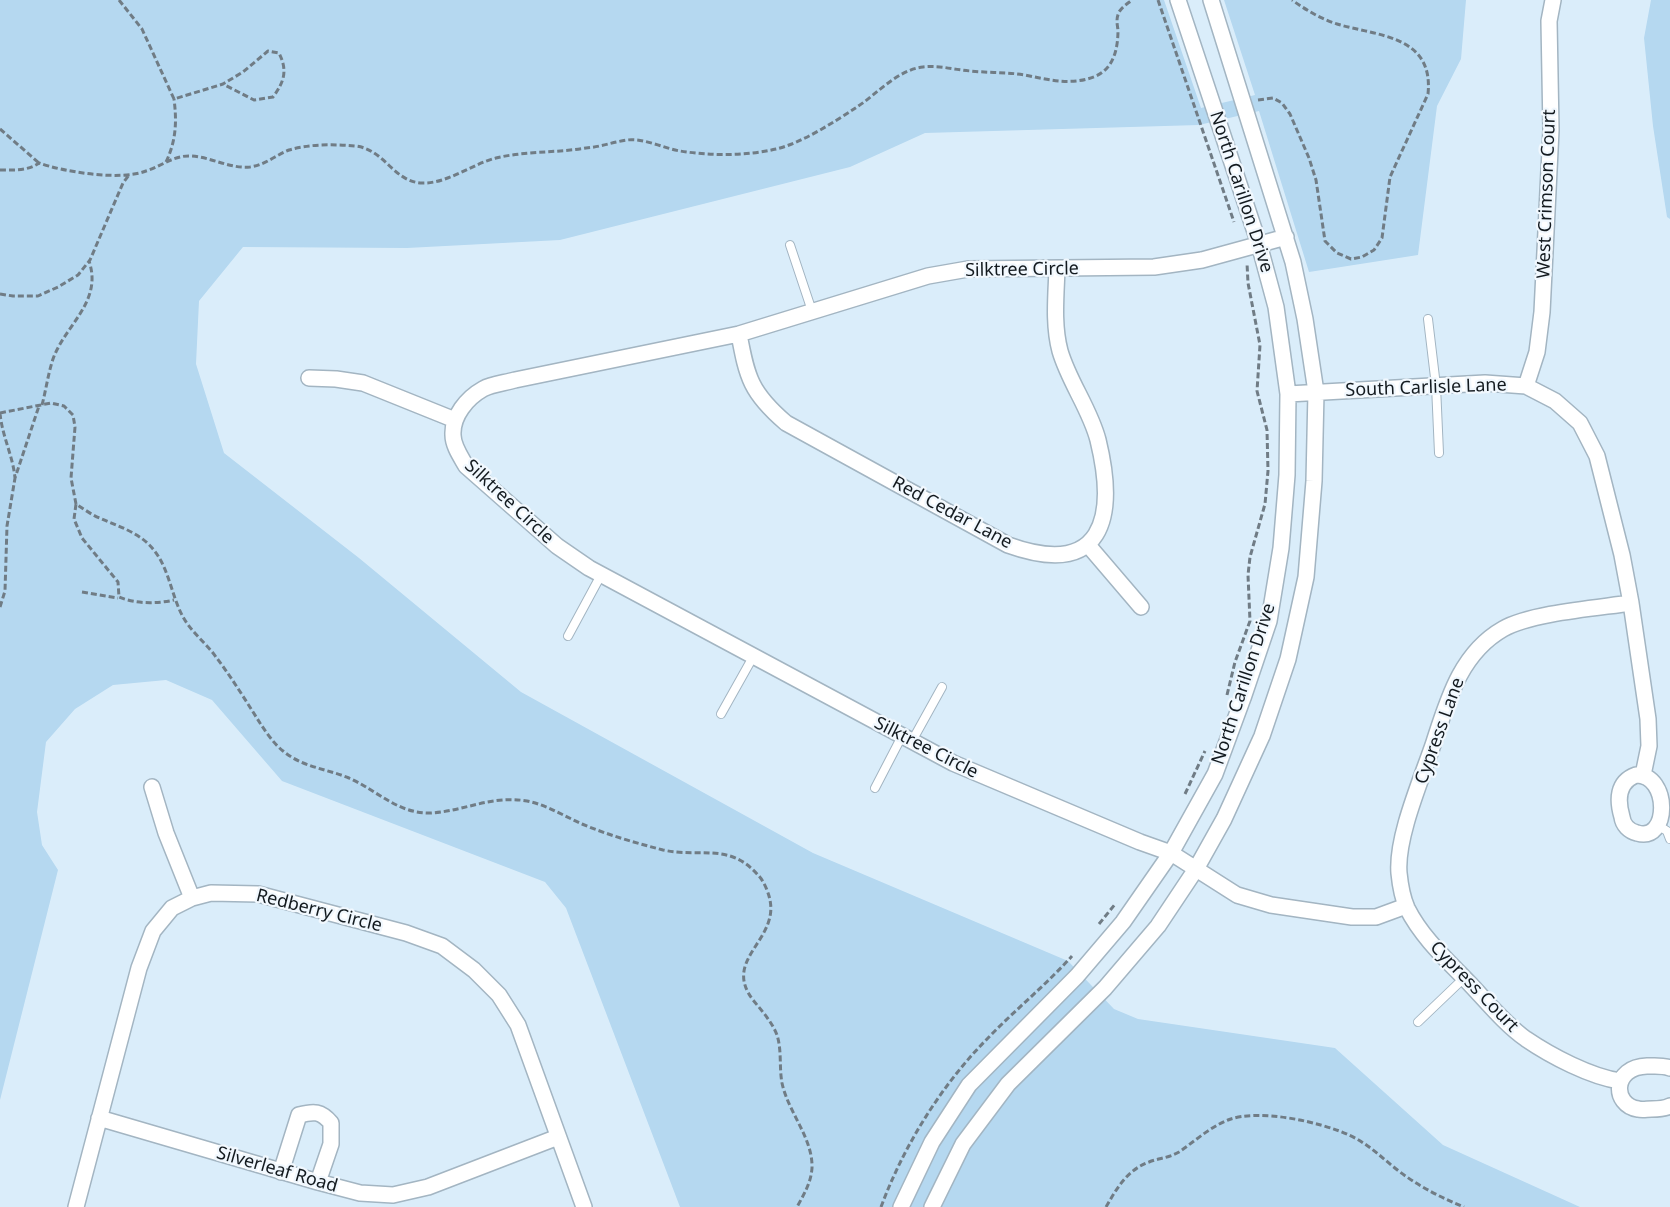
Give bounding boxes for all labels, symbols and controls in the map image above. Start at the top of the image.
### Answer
street label: North Carillon Drive [1205,109,1277,275]
street label: West Crimson Court [1533,109,1561,279]
street label: Silktree Circle [965,258,1079,282]
street label: South Carlisle Lane [1345,374,1507,402]
street label: Silktree Circle [460,455,558,549]
street label: Red Cedar Lane [888,472,1016,554]
street label: North Carillon Drive [1208,601,1280,767]
street label: Cypress Lane [1411,675,1469,787]
street label: Silktree Circle [870,713,982,783]
street label: Redberry Circle [254,885,384,937]
street label: Cypress Court [1425,937,1523,1037]
street label: Silverleaf Road [214,1142,340,1198]

